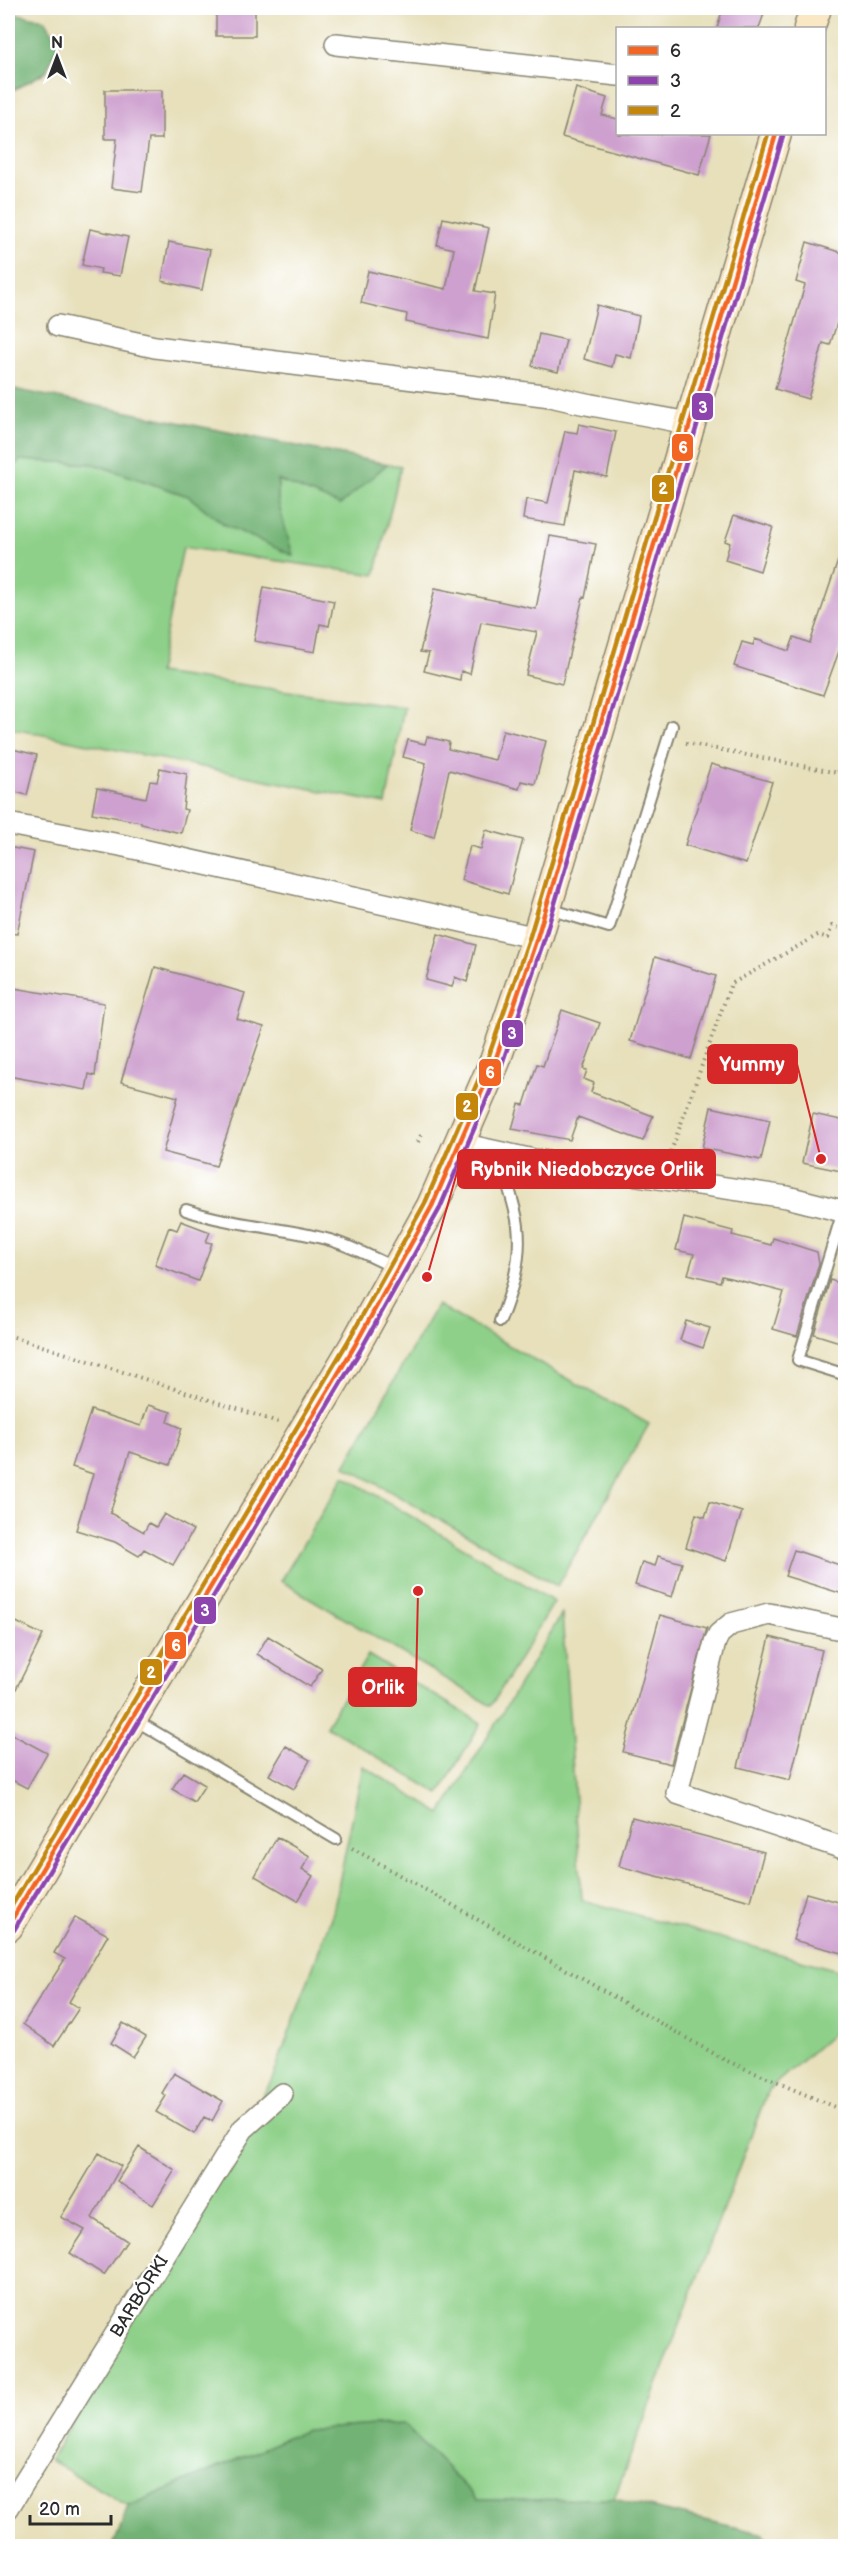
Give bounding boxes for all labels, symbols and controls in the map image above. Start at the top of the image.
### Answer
north arrow [27,27,87,87]
legend [616,27,826,135]
text: N [51,34,63,53]
text: 6 [670,41,681,62]
text: 3 [670,71,681,92]
text: 2 [670,101,681,122]
line badge: 3 [691,392,714,421]
text: 3 [698,399,708,418]
line badge: 6 [671,433,694,462]
text: 6 [678,439,688,458]
line badge: 2 [651,474,675,503]
text: 2 [658,480,668,499]
line badge: 3 [501,1019,524,1048]
text: 3 [507,1025,517,1044]
callout: Yummy [708,1045,797,1083]
text: Yummy [719,1053,786,1077]
line badge: 6 [478,1058,502,1087]
text: 6 [485,1064,495,1083]
line badge: 2 [455,1092,479,1121]
text: 2 [462,1098,472,1117]
callout: Rybnik Niedobczyce Orlik [458,1150,715,1188]
text: Rybnik Niedobczyce Orlik [470,1158,704,1182]
line badge: 3 [193,1596,217,1625]
text: 3 [200,1602,210,1621]
line badge: 6 [164,1631,187,1660]
text: 6 [171,1637,181,1656]
line badge: 2 [139,1658,163,1686]
text: 2 [146,1664,156,1683]
callout: Orlik [349,1668,416,1706]
text: Orlik [361,1676,405,1700]
street label: BARBÓRKI [104,2250,173,2341]
scale bar [30,2488,111,2526]
text: 20 m [39,2499,80,2520]

